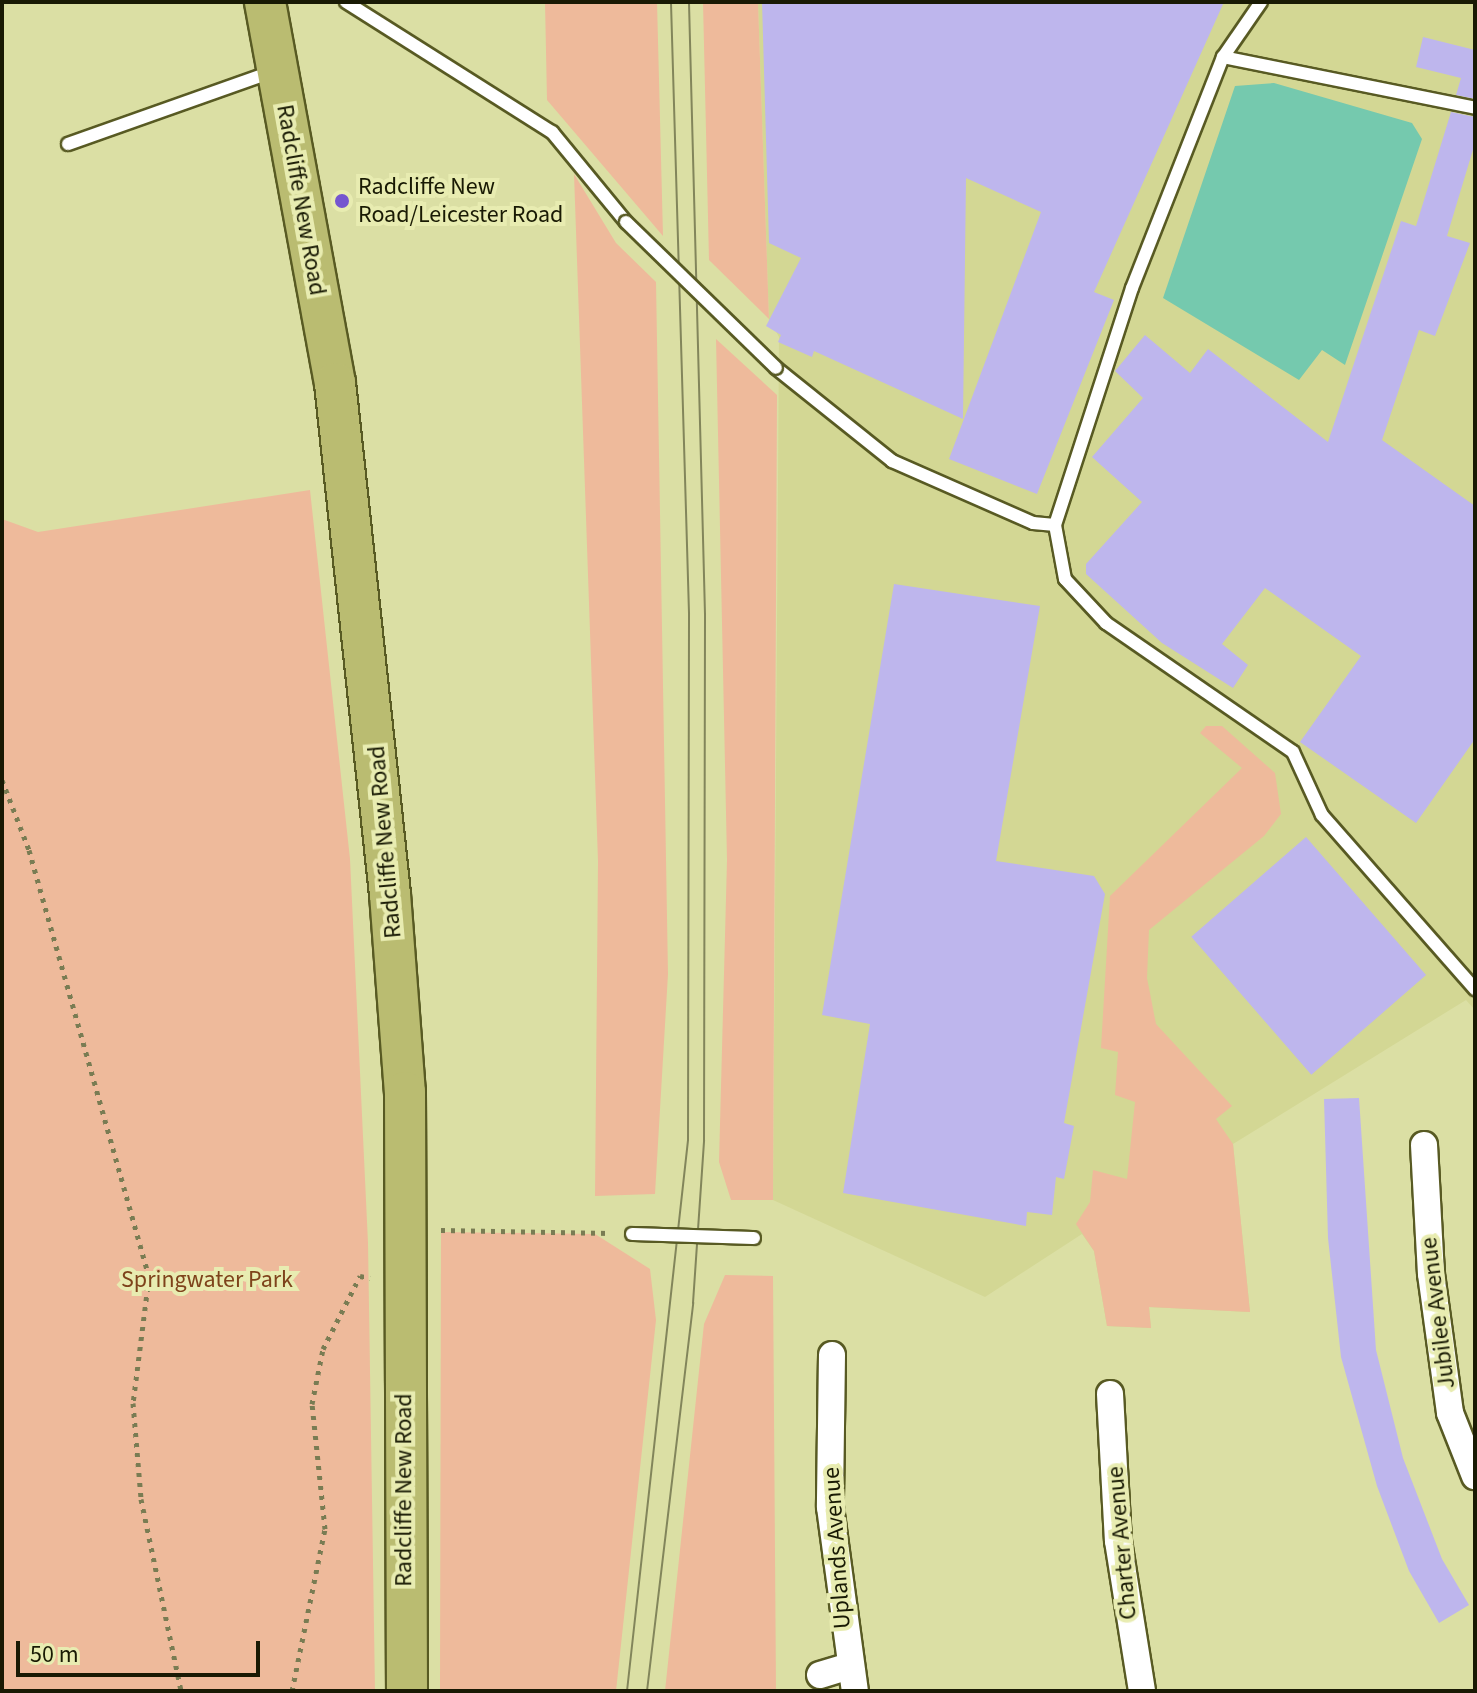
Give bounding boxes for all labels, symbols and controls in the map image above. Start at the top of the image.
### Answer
street label: Radcliffe New Road [270,102,332,298]
place label: Radcliffe New Road/Leicester Road [358,173,563,229]
marker: Radcliffe New Road/Leicester Road [333,192,351,210]
street label: Radcliffe New Road [362,744,408,940]
street label: Jubilee Avenue [1414,1236,1462,1390]
park label: Springwater Park [121,1266,293,1294]
street label: Radcliffe New Road [390,1393,418,1587]
street label: Charter Avenue [1101,1465,1143,1621]
street label: Uplands Avenue [817,1466,857,1630]
scale bar [20,1625,264,1675]
text: 50 m [30,1637,79,1672]

